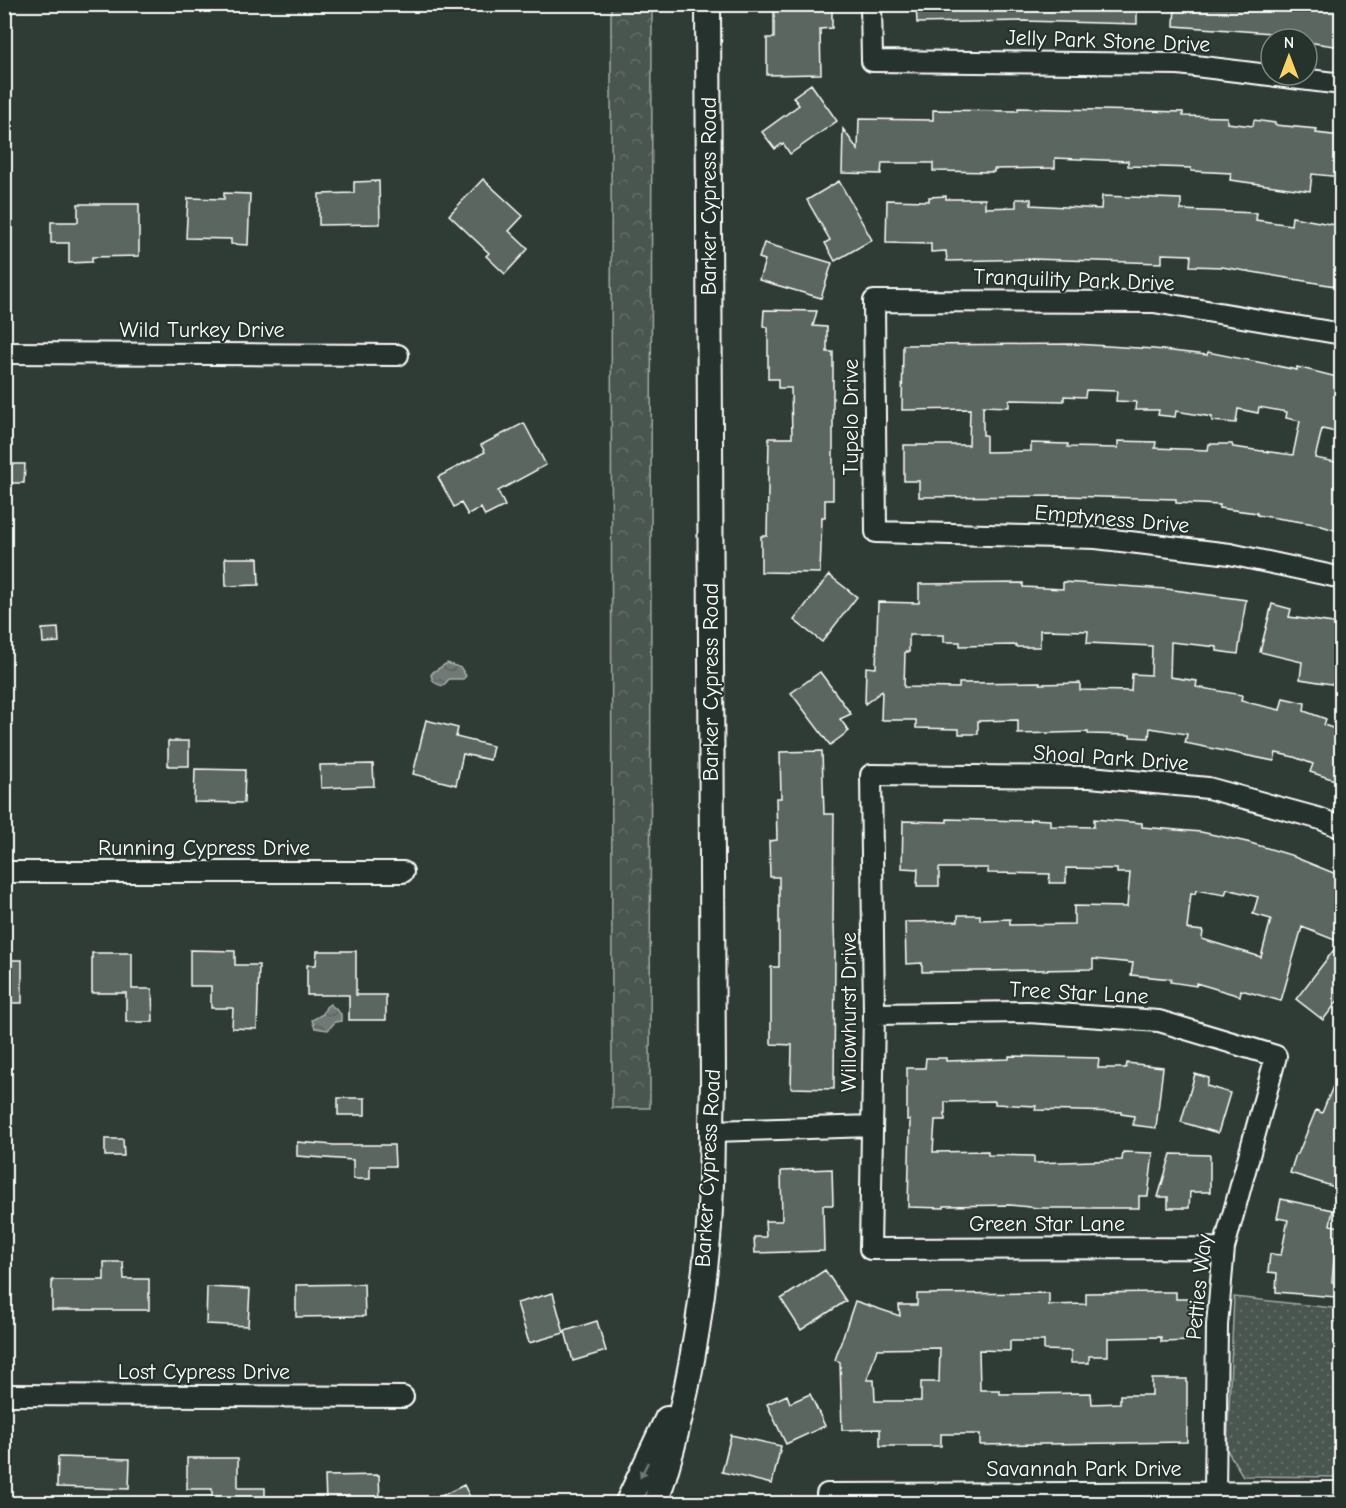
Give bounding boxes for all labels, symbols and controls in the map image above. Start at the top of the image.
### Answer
street label: Jelly Park Stone Drive [1005,24,1211,58]
north arrow [1259,27,1319,87]
text: N [1284,34,1294,52]
street label: Barker Cypress Road [696,97,722,295]
street label: Tranquility Park Drive [973,264,1175,296]
street label: Wild Turkey Drive [119,317,285,343]
street label: Tupelo Drive [838,359,864,475]
street label: Emptyness Drive [1034,499,1190,539]
street label: Barker Cypress Road [698,583,724,781]
street label: Shoal Park Drive [1032,740,1190,776]
street label: Running Cypress Drive [98,835,310,861]
street label: Willowhurst Drive [836,932,862,1092]
street label: Tree Star Lane [1009,976,1149,1010]
street label: Barker Cypress Road [690,1068,726,1268]
street label: Green Star Lane [969,1211,1125,1237]
street label: Petties Way [1181,1233,1218,1341]
street label: Lost Cypress Drive [118,1359,290,1385]
street label: Savannah Park Drive [986,1456,1182,1482]
one-way arrow [639,1461,648,1478]

